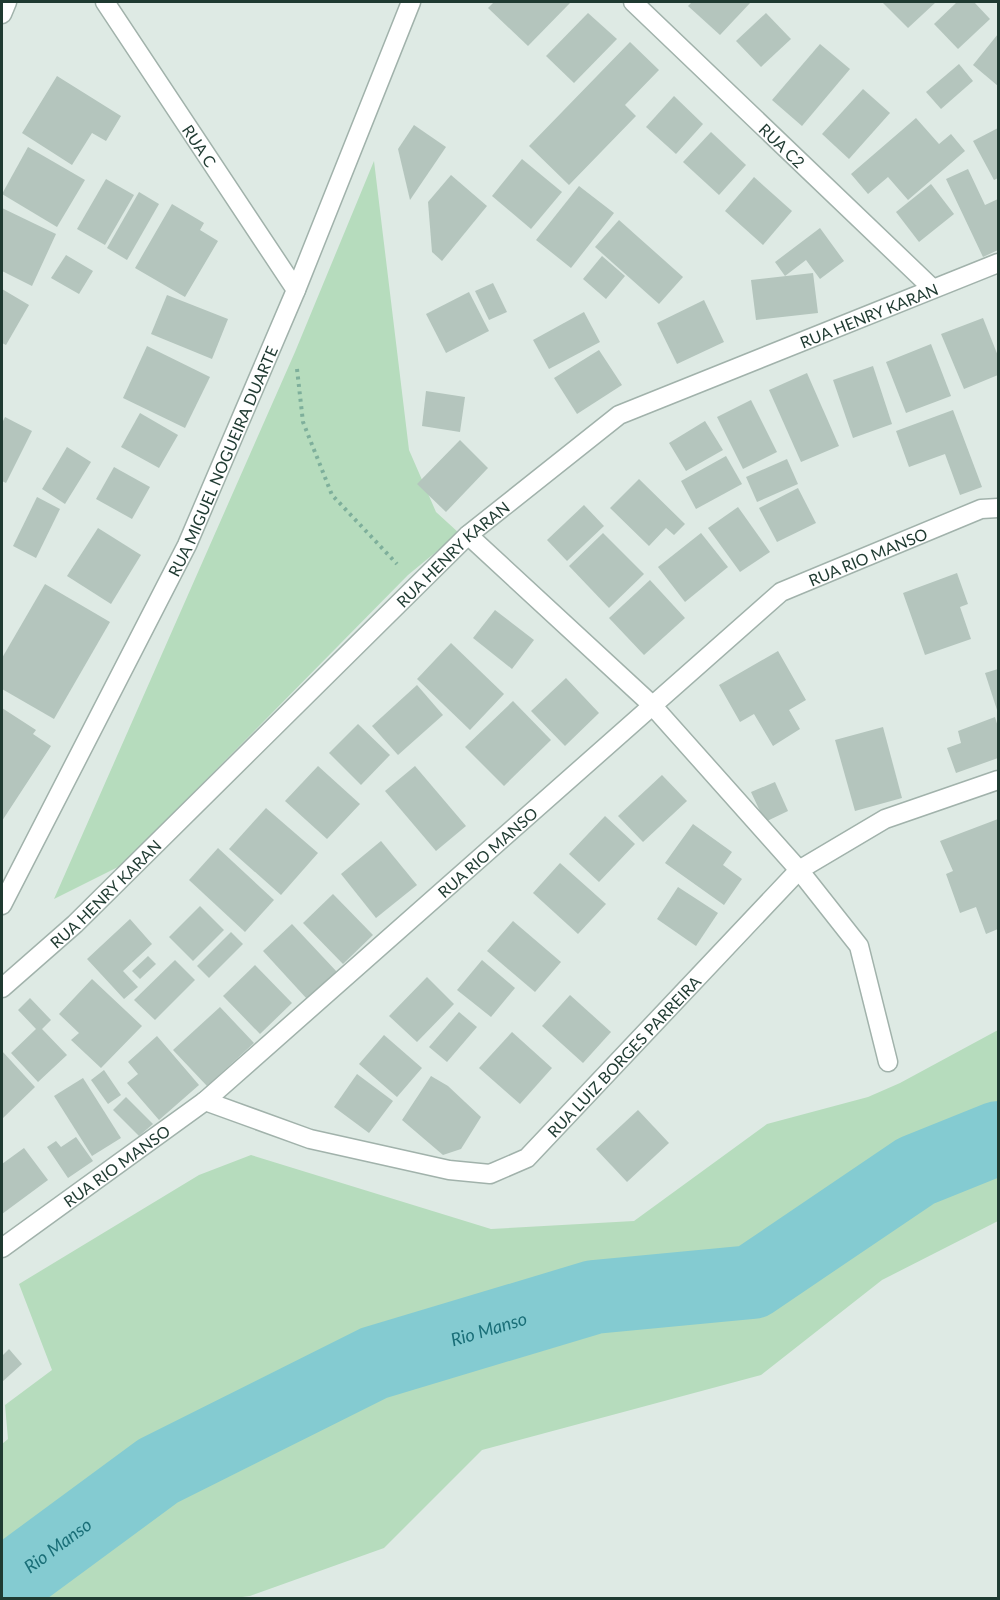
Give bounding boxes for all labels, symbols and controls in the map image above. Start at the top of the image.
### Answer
street label: RUA C2 [756,119,809,171]
street label: RUA C [179,121,221,170]
street label: RUA HENRY KARAN [797,279,941,351]
street label: RUA MIGUEL NOGUEIRA DUARTE [163,343,281,579]
street label: RUA HENRY KARAN [392,497,513,610]
street label: RUA RIO MANSO [805,523,930,589]
street label: RUA RIO MANSO [433,803,541,901]
street label: RUA HENRY KARAN [46,835,164,951]
street label: RUA LUIZ BORGES PARREIRA [543,971,704,1141]
street label: RUA RIO MANSO [59,1120,173,1210]
water label: Rio Manso [448,1307,529,1350]
water label: Rio Manso [19,1513,96,1577]

